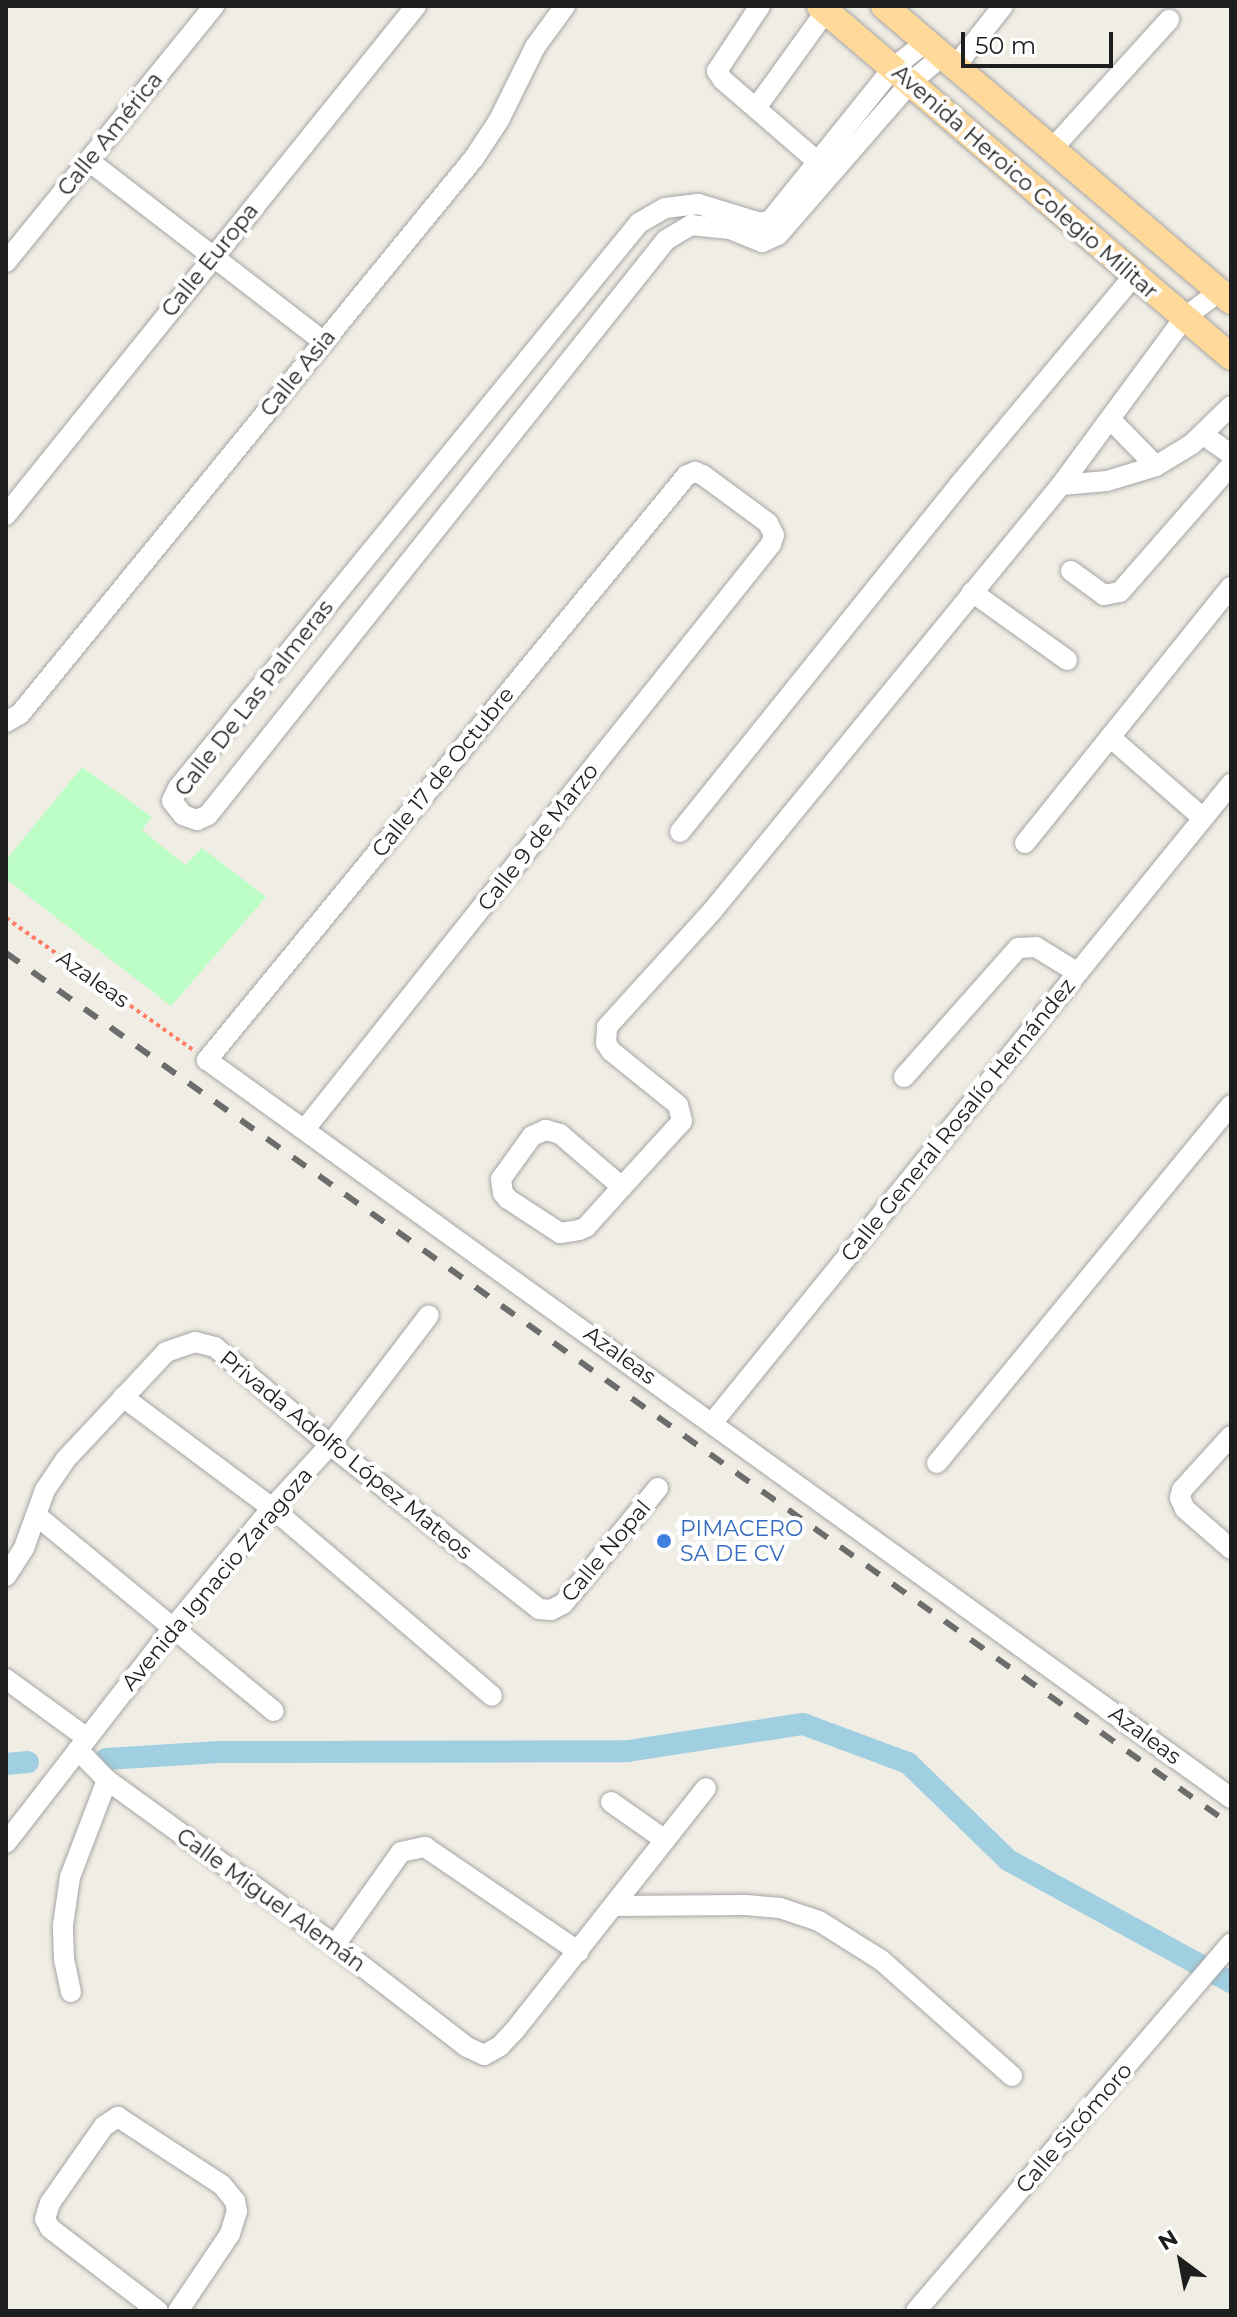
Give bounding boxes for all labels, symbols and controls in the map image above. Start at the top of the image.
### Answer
scale bar [965,16,1117,66]
text: 50 m [975,31,1036,60]
street label: Avenida Heroico Colegio Militar [887,59,1163,305]
street label: Calle América [52,67,168,201]
street label: Calle Europa [156,198,264,322]
street label: Calle Asia [255,324,341,422]
street label: Calle De Las Palmeras [169,595,339,801]
street label: Calle 17 de Octubre [366,682,520,862]
street label: Calle 9 de Marzo [472,758,604,916]
street label: Azaleas [52,945,134,1013]
street label: Calle General Rosalío Hernández [835,973,1081,1267]
street label: Azaleas [579,1320,661,1390]
street label: Privada Adolfo López Mateos [214,1345,478,1565]
street label: Avenida Ignacio Zaragoza [116,1462,318,1696]
street label: Calle Nopal [556,1495,656,1607]
place label: PIMACERO SA DE CV [680,1515,803,1566]
marker: PIMACERO SA DE CV [655,1532,673,1550]
street label: Azaleas [1104,1700,1186,1770]
street label: Calle Miguel Alemán [171,1823,371,1977]
street label: Calle Sicómoro [1010,2057,1138,2199]
north arrow [1141,2221,1221,2301]
text: N [1153,2224,1183,2256]

